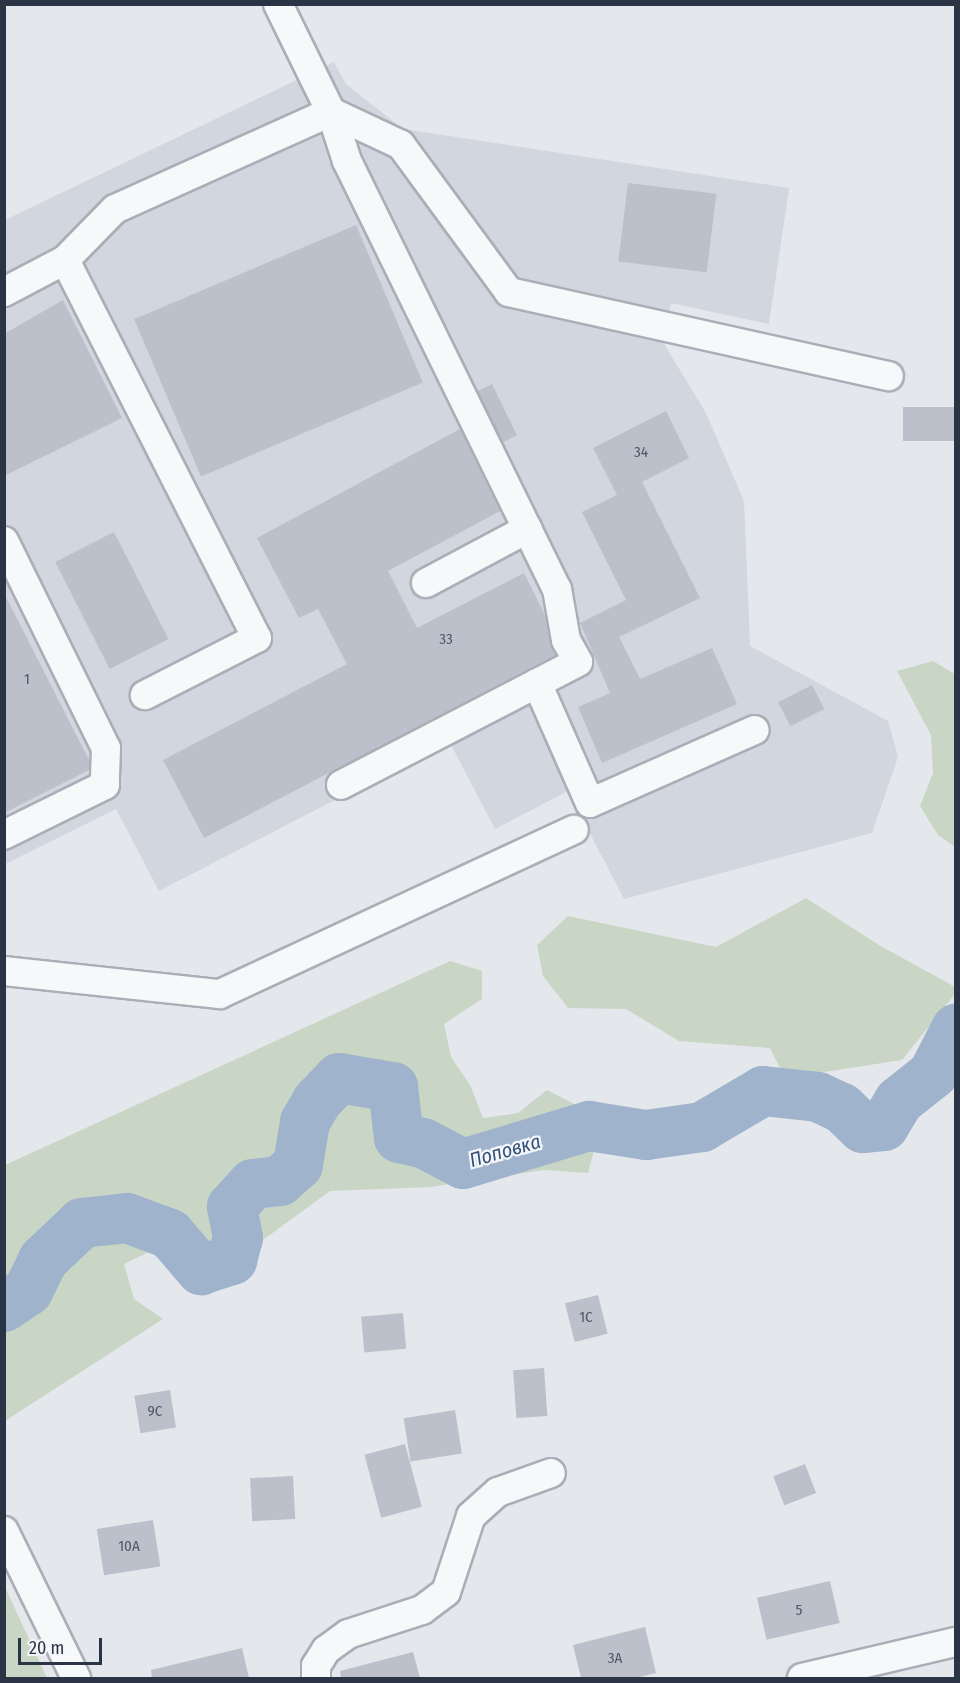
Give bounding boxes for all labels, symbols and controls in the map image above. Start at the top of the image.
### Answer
house number: 34 [634,444,648,462]
house number: 33 [439,631,453,649]
house number: 1 [24,671,30,689]
water label: Поповка [467,1129,543,1173]
house number: 1С [579,1309,593,1327]
house number: 9С [148,1403,162,1421]
house number: 10А [118,1538,140,1556]
house number: 5 [796,1602,802,1620]
scale bar [21,1626,105,1664]
text: 20 m [29,1637,64,1659]
house number: 3А [608,1650,622,1668]

